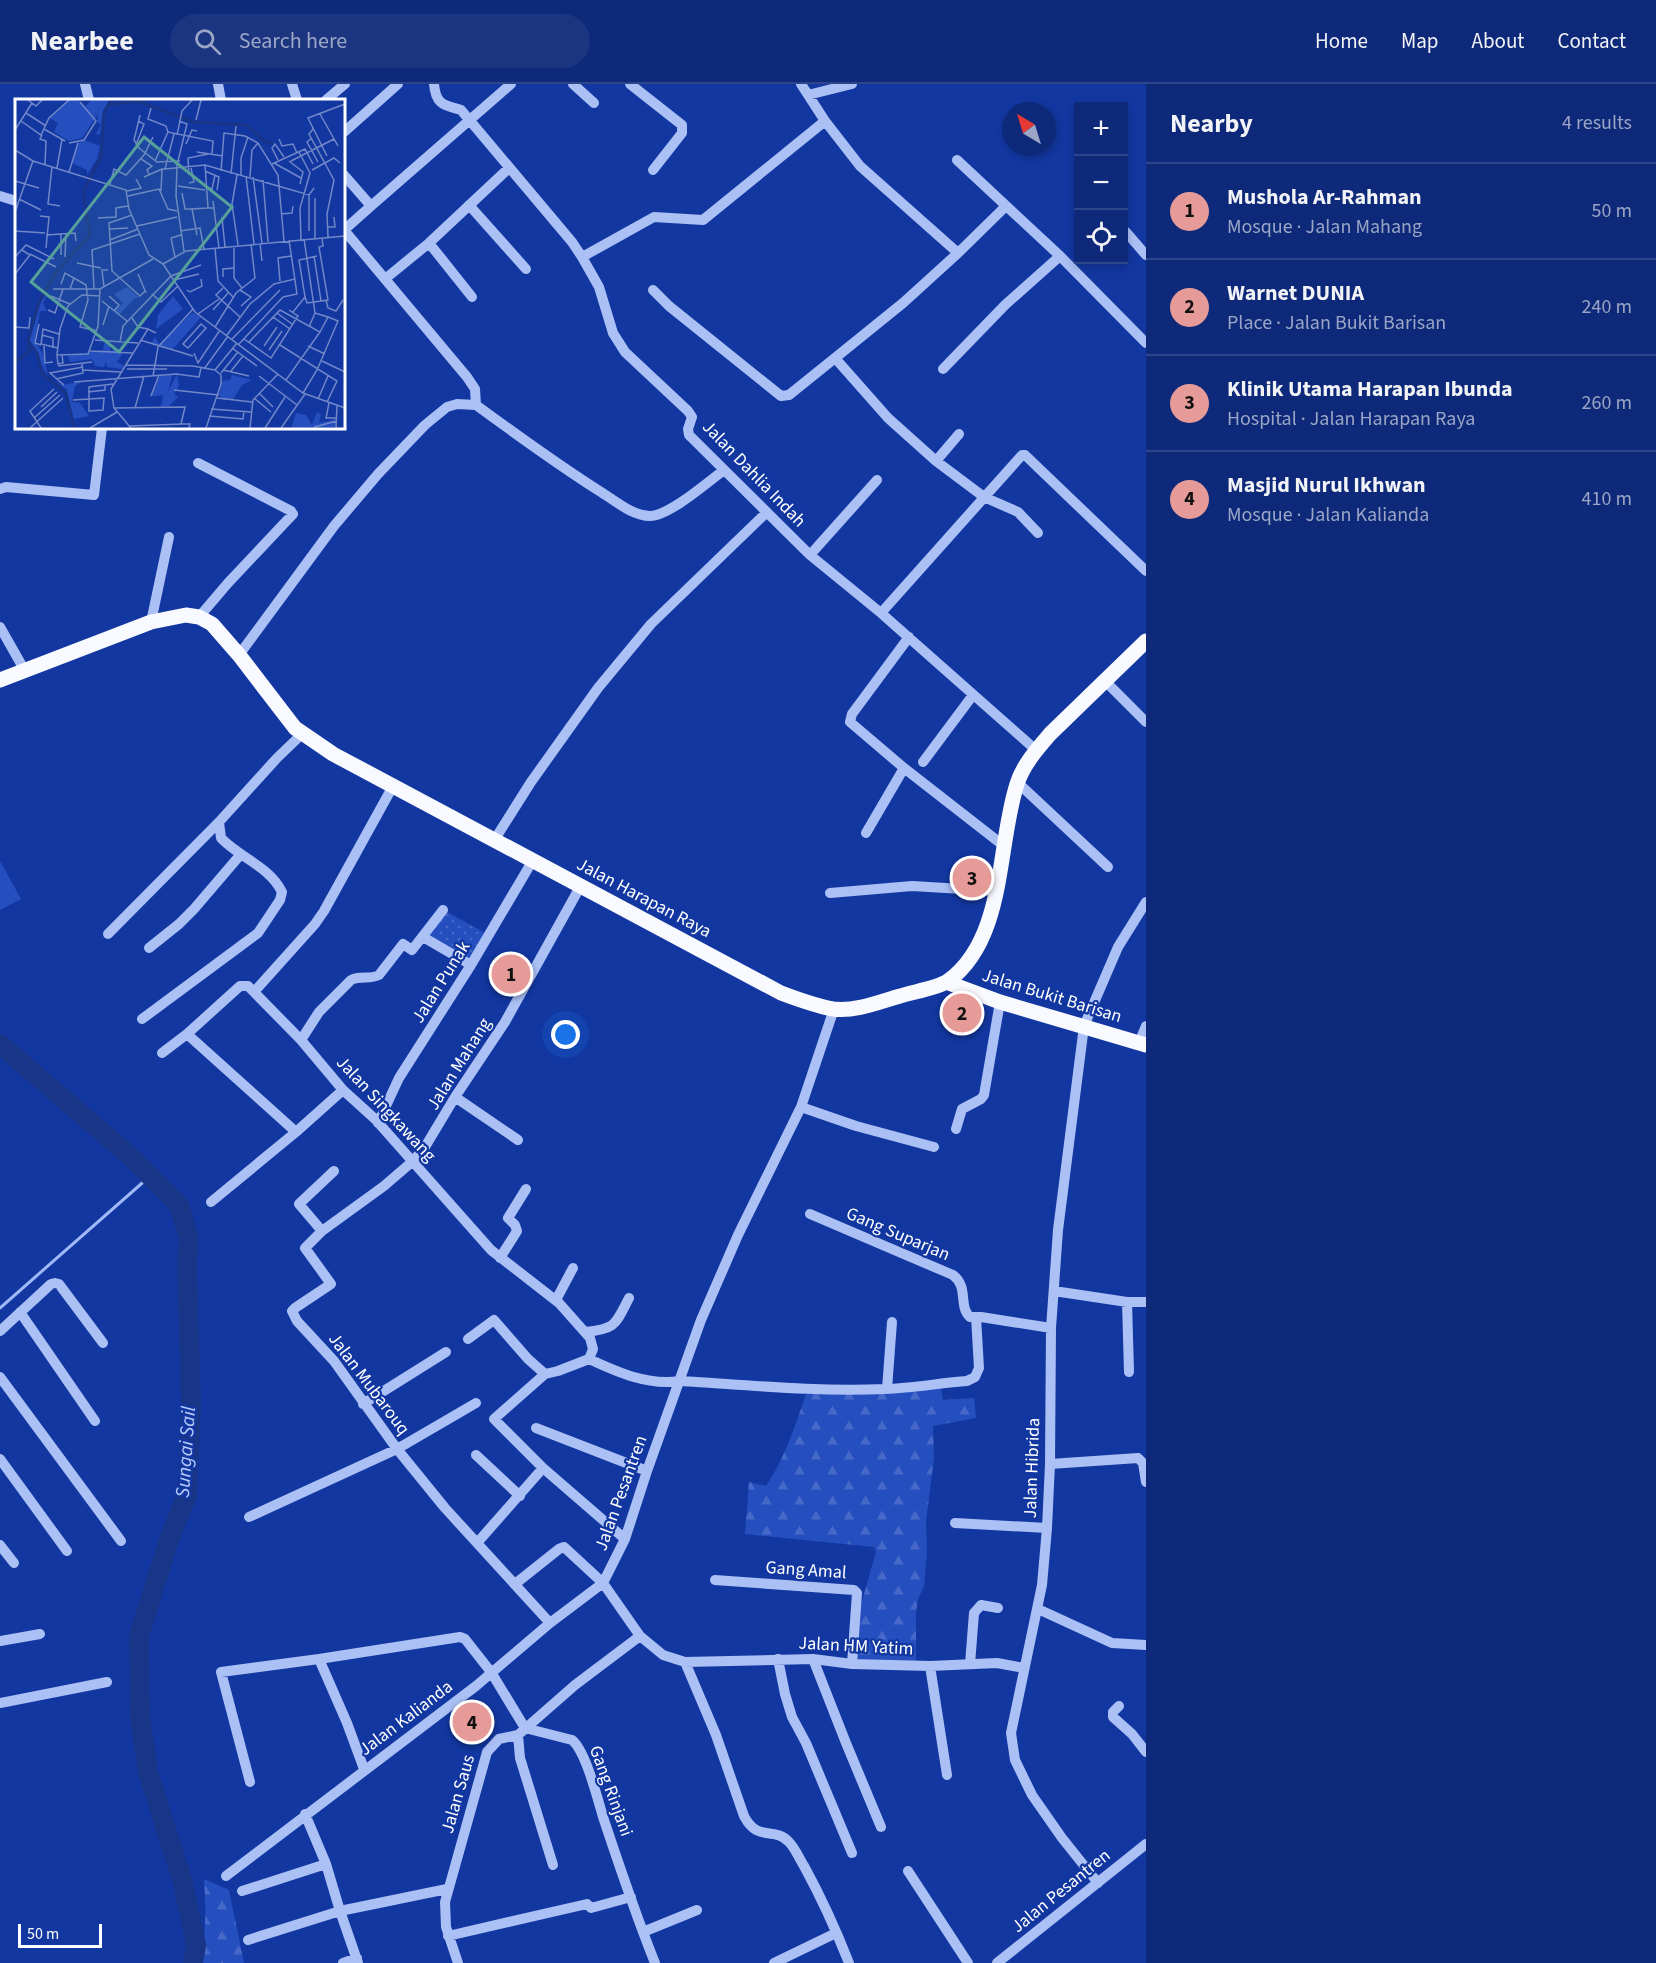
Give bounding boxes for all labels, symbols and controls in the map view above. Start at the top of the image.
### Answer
search box [170,14,590,68]
text: Nearbee [30,21,134,61]
icon: search [191,25,224,58]
text: Search here [239,25,347,57]
text: Home [1315,26,1368,56]
text: Map [1401,26,1439,56]
text: About [1472,26,1524,56]
text: Contact [1557,26,1626,56]
inset map [15,99,345,429]
north arrow [1002,102,1056,156]
map controls [1074,102,1128,264]
button: + [1074,102,1128,156]
text: Nearby [1170,105,1253,142]
text: 4 results [1562,109,1632,137]
button: − [1074,156,1128,210]
text: Mushola Ar-Rahman [1227,181,1422,213]
text: 1 [1184,197,1195,225]
text: 50 m [1592,197,1632,225]
button: locate [1074,210,1128,264]
text: Mosque · Jalan Mahang [1227,213,1422,241]
text: Warnet DUNIA [1227,277,1364,309]
text: 2 [1184,293,1195,321]
text: 240 m [1582,293,1632,321]
text: Place · Jalan Bukit Barisan [1227,309,1446,337]
text: Klinik Utama Harapan Ibunda [1227,373,1513,405]
text: 3 [1184,389,1195,417]
text: 260 m [1582,389,1632,417]
text: Hospital · Jalan Harapan Raya [1227,405,1475,433]
street label: Jalan Dahlia Indah [696,415,812,533]
text: Masjid Nurul Ikhwan [1227,469,1426,501]
text: 4 [1184,485,1195,513]
text: 410 m [1582,485,1632,513]
text: Mosque · Jalan Kalianda [1227,501,1429,529]
street label: Jalan Harapan Raya [572,852,716,944]
pin: 3 [952,856,992,900]
street label: Jalan Punak [406,936,476,1028]
pin: 1 [492,952,530,996]
street label: Jalan Bukit Barisan [979,963,1125,1029]
pin: 2 [942,990,982,1036]
street label: Jalan Mahang [421,1013,497,1115]
your location [551,1020,580,1049]
street label: Jalan Singkawang [330,1051,442,1167]
street label: Gang Suparjan [842,1201,954,1267]
street label: Jalan Mubarouq [322,1328,416,1440]
water label: Sungai Sail [169,1405,203,1499]
street label: Jalan Hibrida [1018,1417,1046,1519]
street label: Jalan Pesantren [589,1432,653,1554]
street label: Gang Amal [765,1555,847,1585]
street label: Jalan HM Yatim [798,1631,914,1661]
street label: Jalan Kalianda [354,1675,458,1761]
pin: 4 [452,1700,492,1744]
street label: Gang Rinjani [583,1742,639,1840]
street label: Jalan Saus [435,1752,481,1836]
street label: Jalan Pesantren [1006,1843,1116,1939]
scale bar [18,1921,102,1948]
text: 50 m [27,1923,59,1945]

